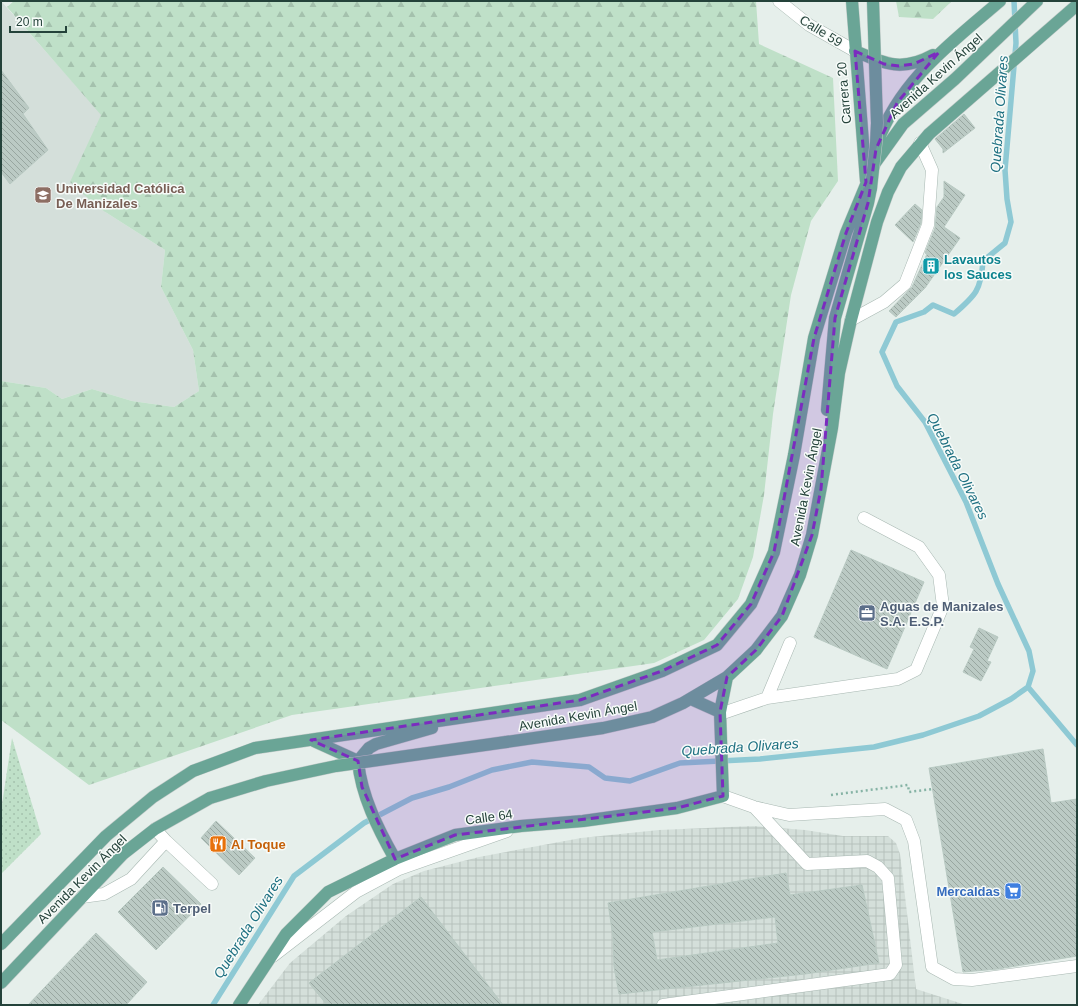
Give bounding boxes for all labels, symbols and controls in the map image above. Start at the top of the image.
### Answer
scale bar [10,8,66,34]
street label: Calle 59 [797,12,845,50]
text: 20 m [16,15,43,29]
street label: Avenida Kevin Ángel [886,30,986,122]
water label: Quebrada Olivares [987,55,1011,173]
street label: Carrera 20 [834,61,854,125]
place label: Universidad Católica De Manizales [56,181,185,211]
school or university icon: Universidad Católica De Manizales [33,185,53,205]
place label: Lavautos los Sauces [944,252,1012,282]
building icon: Lavautos los Sauces [921,256,941,276]
water label: Quebrada Olivares [924,410,992,522]
street label: Avenida Kevin Ángel [787,427,825,547]
place label: Aguas de Manizales S.A. E.S.P. [880,599,1004,629]
office icon: Aguas de Manizales S.A. E.S.P. [857,603,877,623]
street label: Avenida Kevin Ángel [518,698,638,734]
water label: Quebrada Olivares [681,735,799,759]
street label: Calle 64 [464,806,514,828]
street label: Avenida Kevin Ángel [34,831,130,927]
restaurant icon: Al Toque [208,834,228,854]
place label: Al Toque [231,837,286,852]
water label: Quebrada Olivares [210,873,286,981]
supermarket icon: Mercaldas [1003,881,1023,901]
place label: Mercaldas [936,884,1000,899]
fuel station icon: Terpel [150,898,170,918]
place label: Terpel [173,901,211,916]

